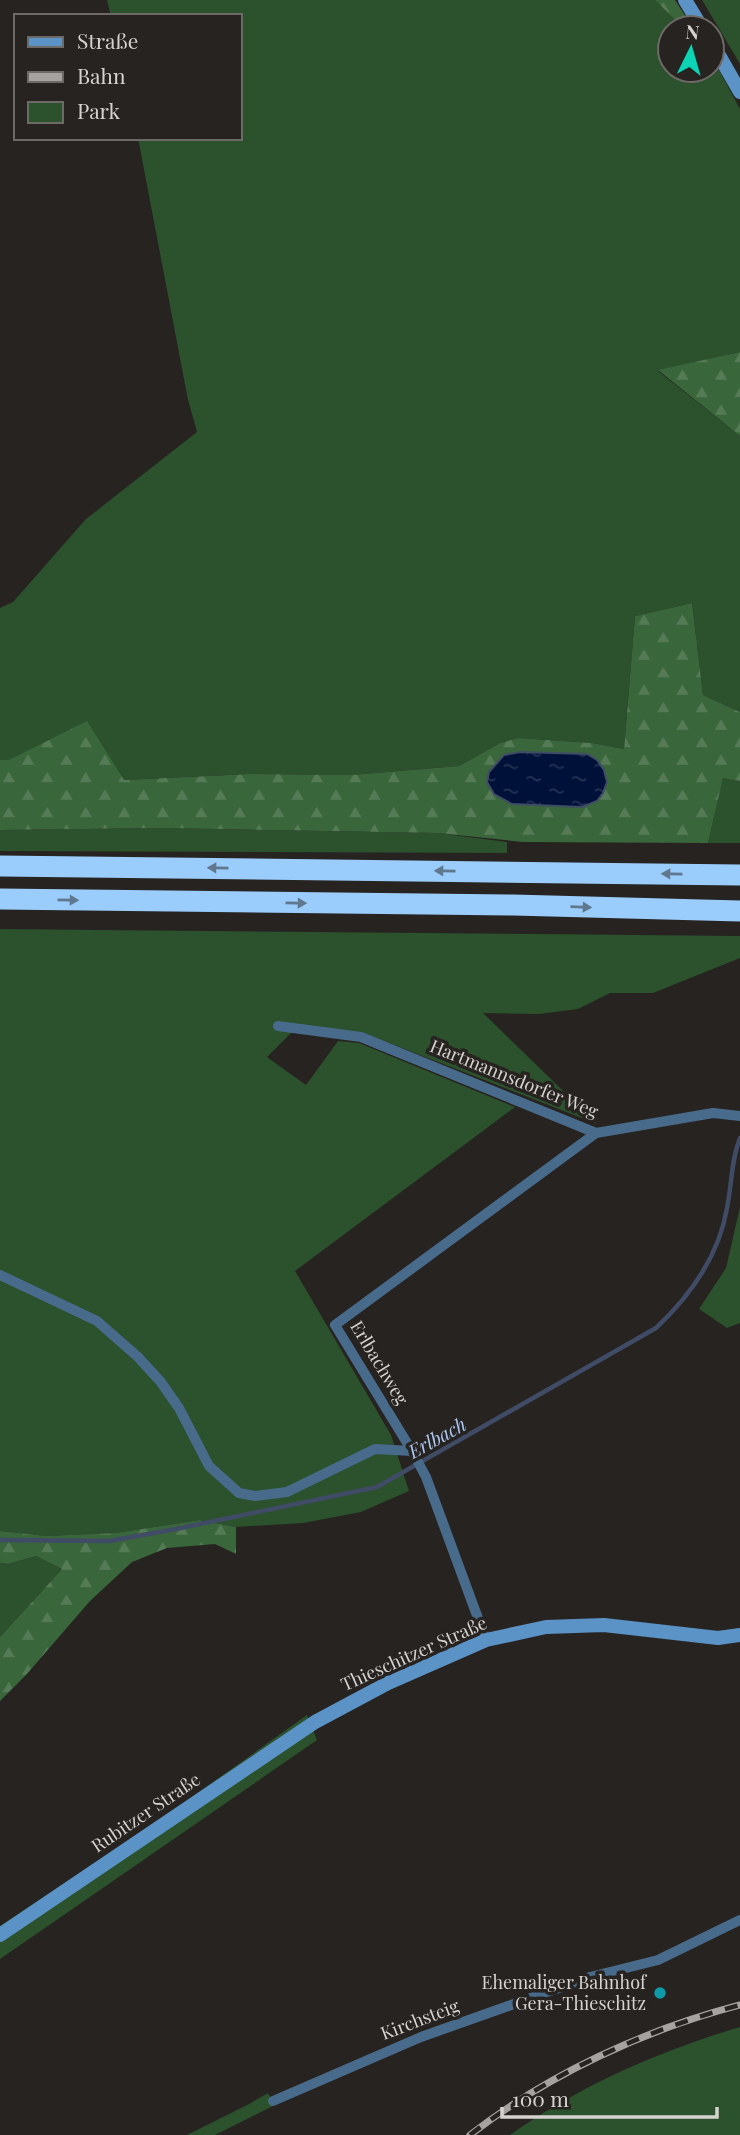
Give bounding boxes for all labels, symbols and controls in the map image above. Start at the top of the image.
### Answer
legend [14,14,242,140]
north arrow [656,14,726,84]
text: N [685,18,701,45]
text: Straße [77,26,138,54]
text: Bahn [77,61,126,89]
text: Park [77,96,121,124]
one-way arrow [207,862,229,874]
one-way arrow [434,865,456,877]
one-way arrow [661,868,683,879]
one-way arrow [57,894,79,906]
one-way arrow [285,897,307,909]
one-way arrow [571,901,593,913]
street label: Hartmannsdorfer Weg [427,1033,603,1123]
street label: Erlbachweg [345,1316,415,1410]
water label: Erlbach [402,1411,470,1464]
street label: Thieschitzer Straße [337,1610,490,1696]
street label: Rubitzer Straße [86,1767,205,1857]
place label: Ehemaliger Bahnhof Gera-Thieschitz [481,1970,648,2015]
marker: Ehemaliger Bahnhof Gera-Thieschitz [652,1985,668,2001]
street label: Kirchsteig [377,1993,463,2045]
scale bar [502,2076,717,2120]
text: 100 m [512,2084,569,2112]

